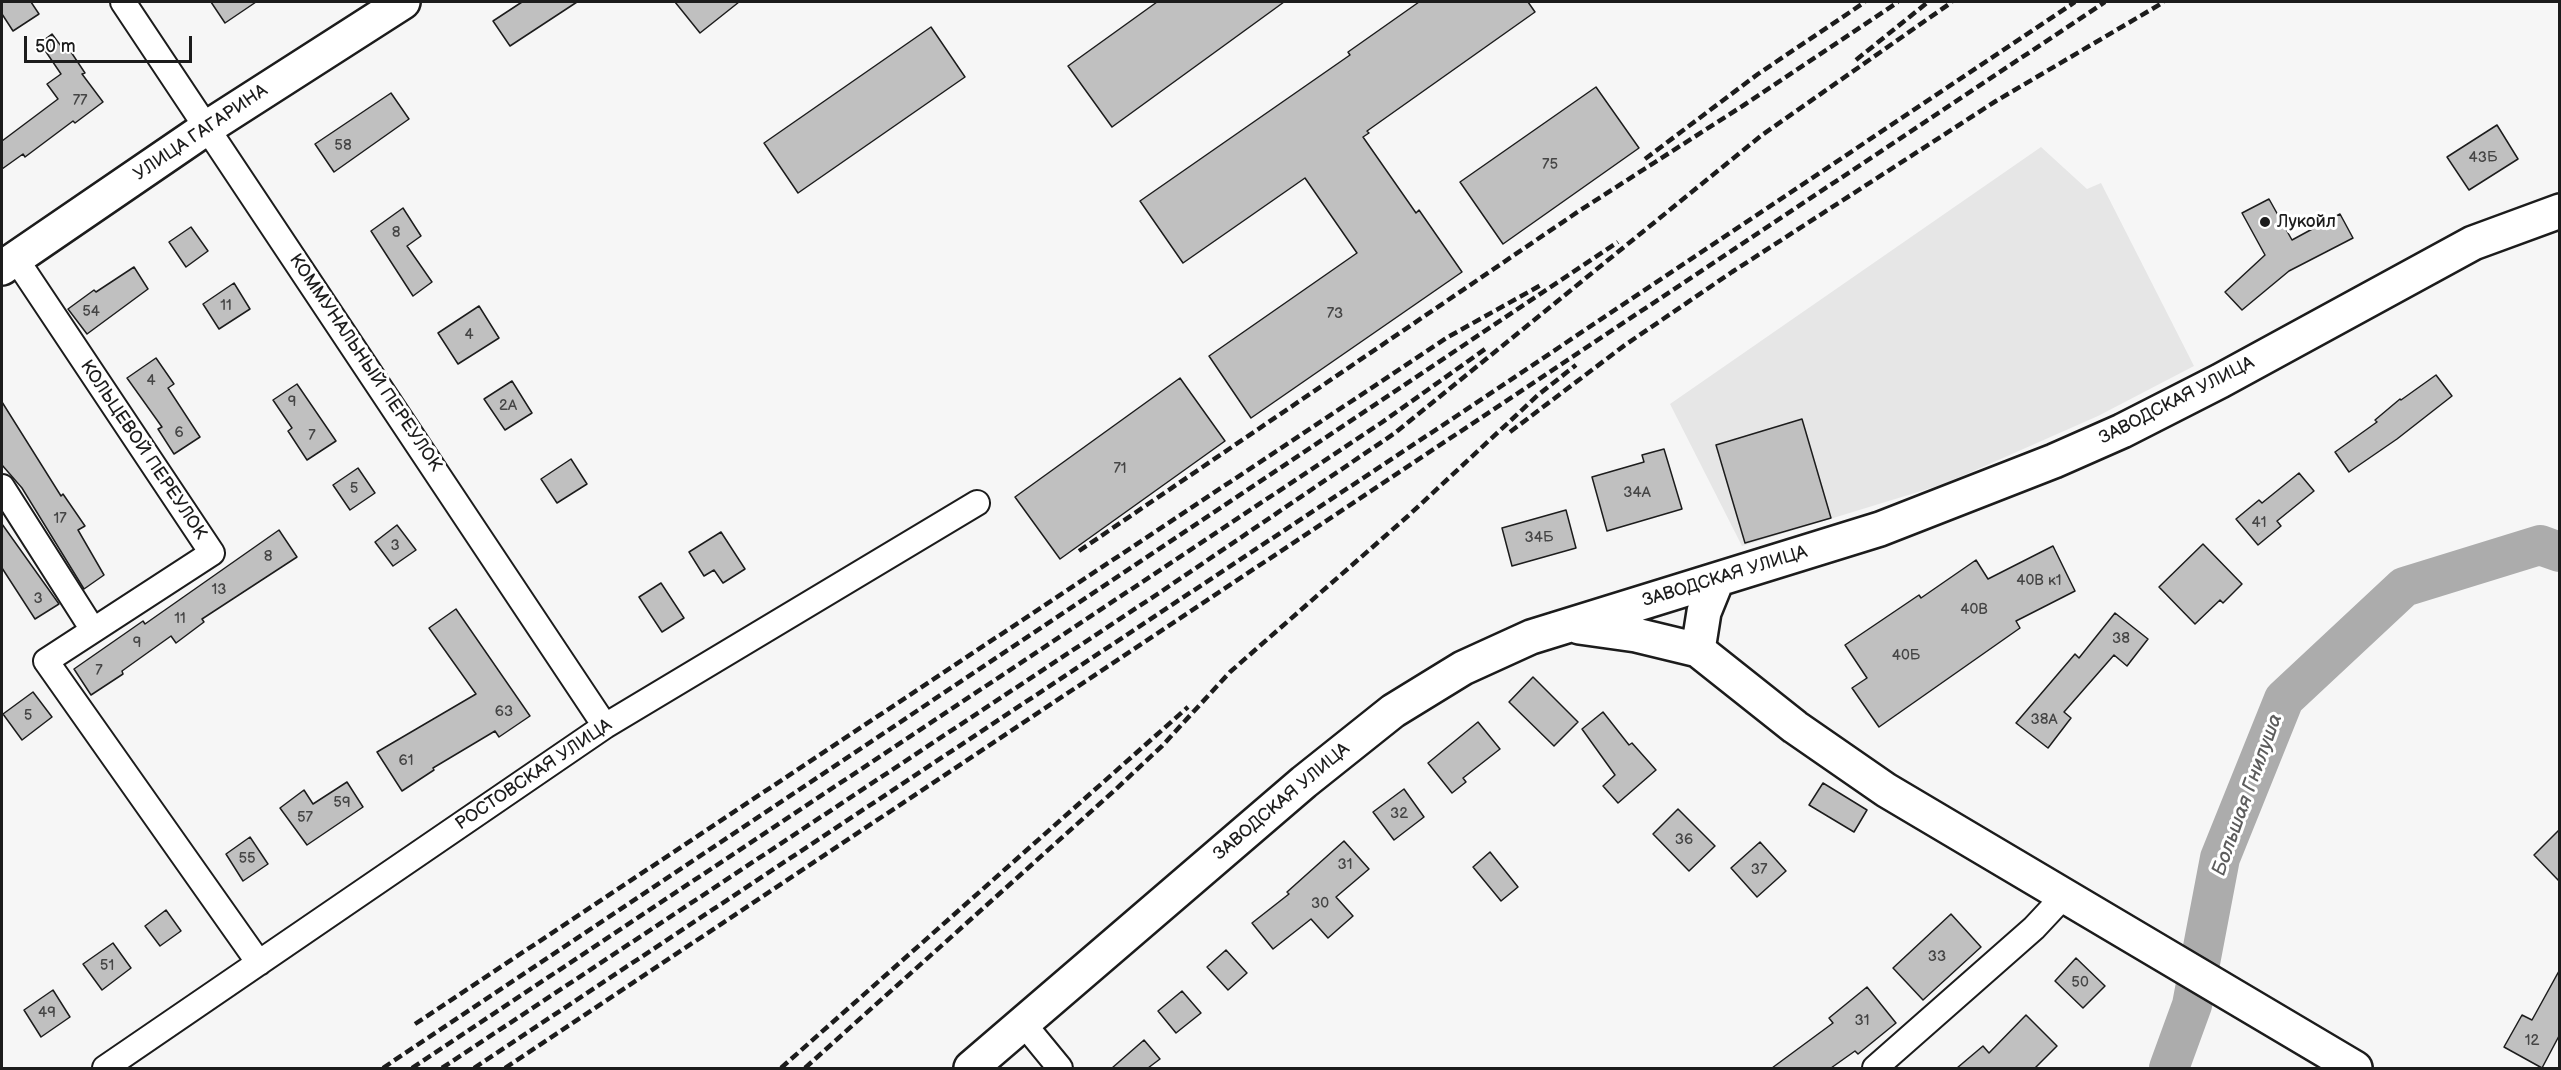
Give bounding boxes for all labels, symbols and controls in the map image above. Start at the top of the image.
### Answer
scale bar [27,24,195,62]
text: 50 m [35,36,76,57]
street label: УЛИЦА ГАГАРИНА [130,80,272,186]
house number: 77 [73,92,87,110]
house number: 58 [334,137,352,155]
house number: 43Б [2469,149,2497,167]
house number: 75 [1542,156,1558,174]
place label: Лукойл [2277,211,2336,233]
marker: Лукойл [2258,215,2272,229]
house number: 8 [392,224,400,242]
street label: КОММУНАЛЬНЫЙ ПЕРЕУЛОК [284,250,446,476]
house number: 11 [220,297,232,315]
house number: 54 [82,303,100,321]
house number: 73 [1327,305,1343,323]
house number: 4 [464,326,474,344]
street label: ЗАВОДСКАЯ УЛИЦА [2096,353,2258,449]
street label: КОЛЬЦЕВОЙ ПЕРЕУЛОК [75,356,211,544]
house number: 4 [146,372,156,390]
house number: 9 [288,393,296,411]
house number: 2А [499,397,517,415]
house number: 6 [174,424,184,442]
house number: 7 [308,427,316,445]
house number: 71 [1113,460,1127,478]
house number: 5 [350,480,358,498]
house number: 34А [1623,484,1651,502]
house number: 17 [53,510,67,528]
house number: 41 [2252,514,2266,532]
house number: 34Б [1525,529,1553,547]
house number: 3 [390,537,400,555]
street label: ЗАВОДСКАЯ УЛИЦА [1640,542,1810,612]
house number: 8 [264,548,272,566]
house number: 40В к1 [2016,572,2062,590]
house number: 13 [211,581,227,599]
house number: 3 [33,590,43,608]
house number: 40В [1960,601,1988,619]
house number: 11 [174,610,186,628]
house number: 38 [2112,630,2130,648]
house number: 9 [133,634,141,652]
house number: 40Б [1892,647,1920,665]
house number: 7 [95,662,103,680]
house number: 63 [495,703,513,721]
house number: 5 [24,707,32,725]
house number: 38А [2030,711,2058,729]
water label: Большая Гнилуша [2208,711,2288,879]
street label: РОСТОВСКАЯ УЛИЦА [452,715,616,835]
street label: ЗАВОДСКАЯ УЛИЦА [1209,739,1355,865]
house number: 61 [399,752,413,770]
house number: 59 [333,794,351,812]
house number: 32 [1390,805,1408,823]
house number: 57 [297,809,313,827]
house number: 36 [1675,831,1693,849]
house number: 55 [238,850,256,868]
house number: 31 [1337,856,1353,874]
house number: 37 [1751,861,1767,879]
house number: 30 [1311,895,1329,913]
house number: 33 [1928,948,1946,966]
house number: 51 [100,957,114,975]
house number: 50 [2071,974,2089,992]
house number: 49 [38,1004,56,1022]
house number: 31 [1854,1012,1870,1030]
house number: 12 [2525,1032,2539,1050]

